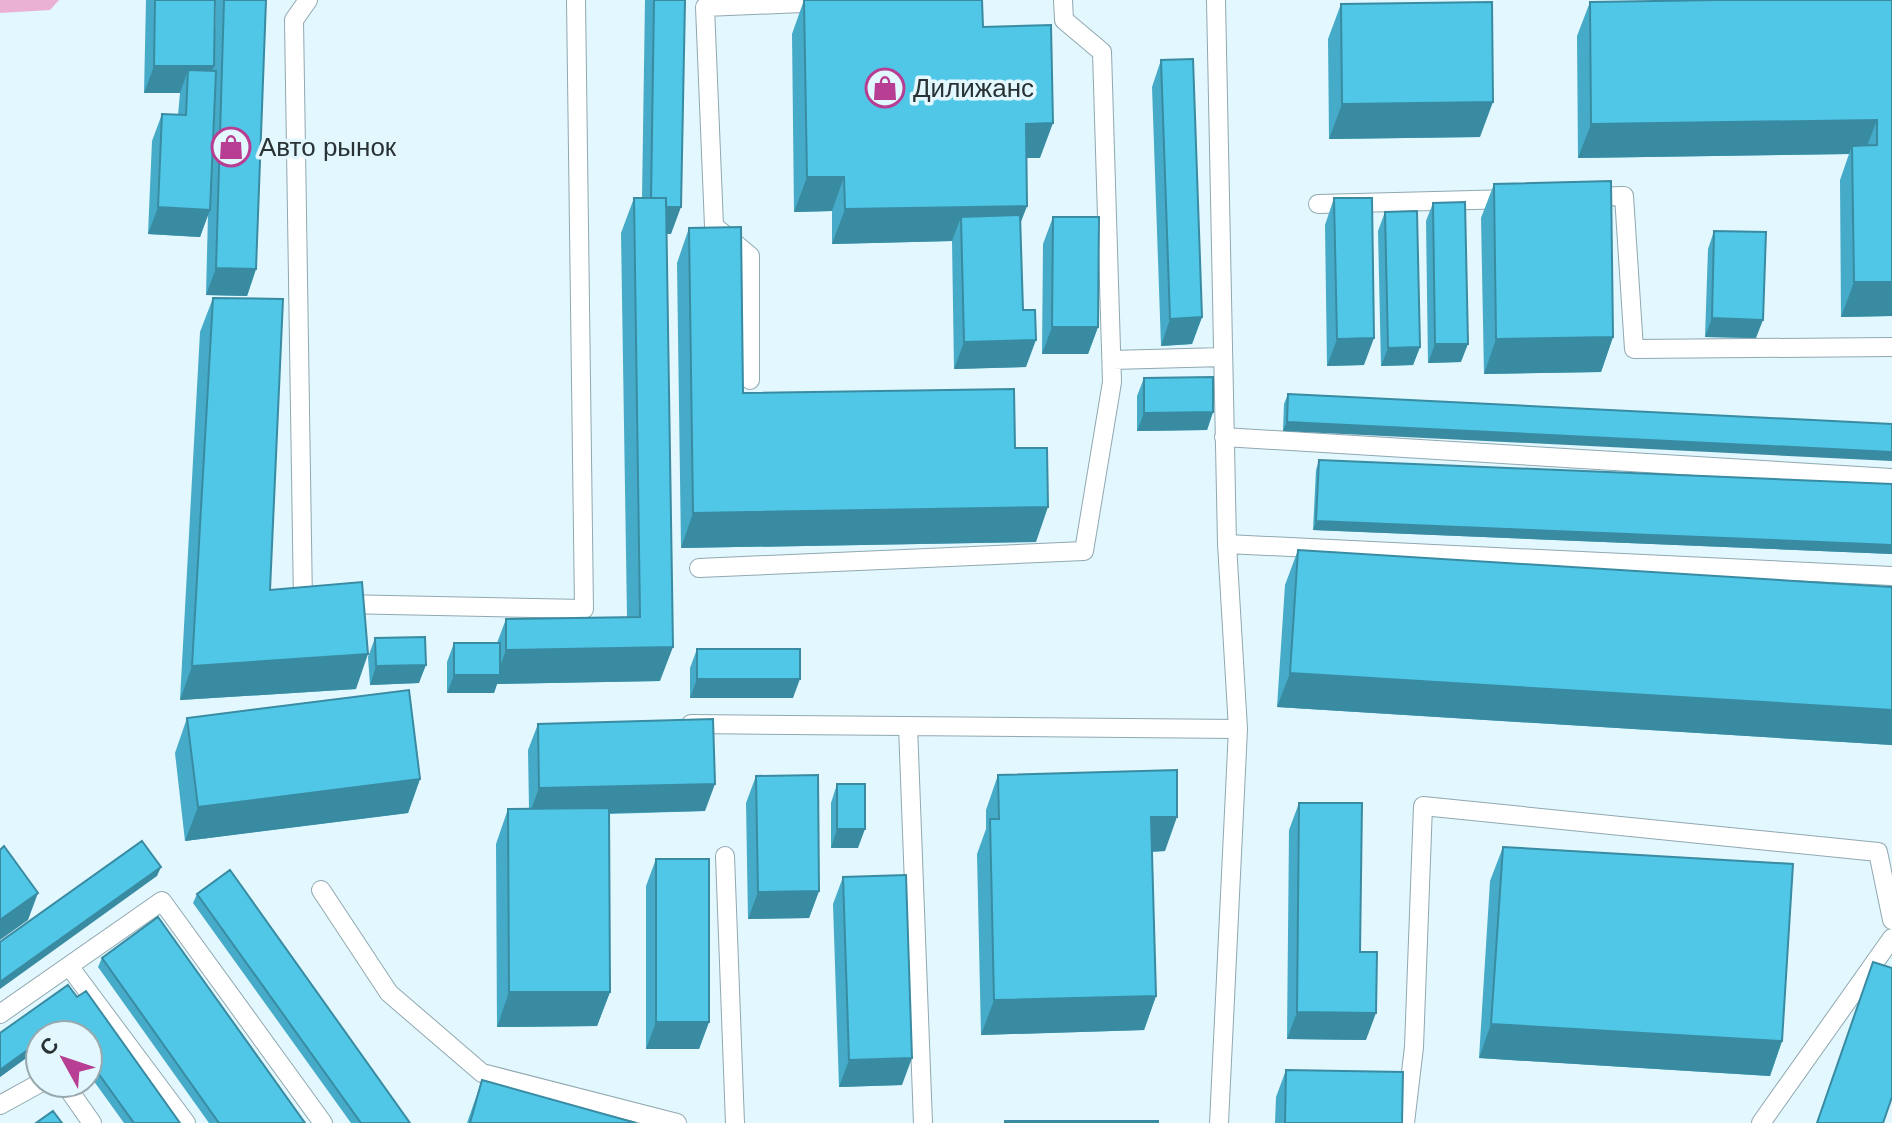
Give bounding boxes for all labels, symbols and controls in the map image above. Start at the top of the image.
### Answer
shop icon: Дилижанс [864,67,906,109]
place label: Дилижанс [913,73,1034,103]
shop icon: Авто рынок [210,126,252,168]
place label: Авто рынок [259,132,397,162]
north arrow [24,1019,104,1099]
text: С [34,1032,64,1061]

